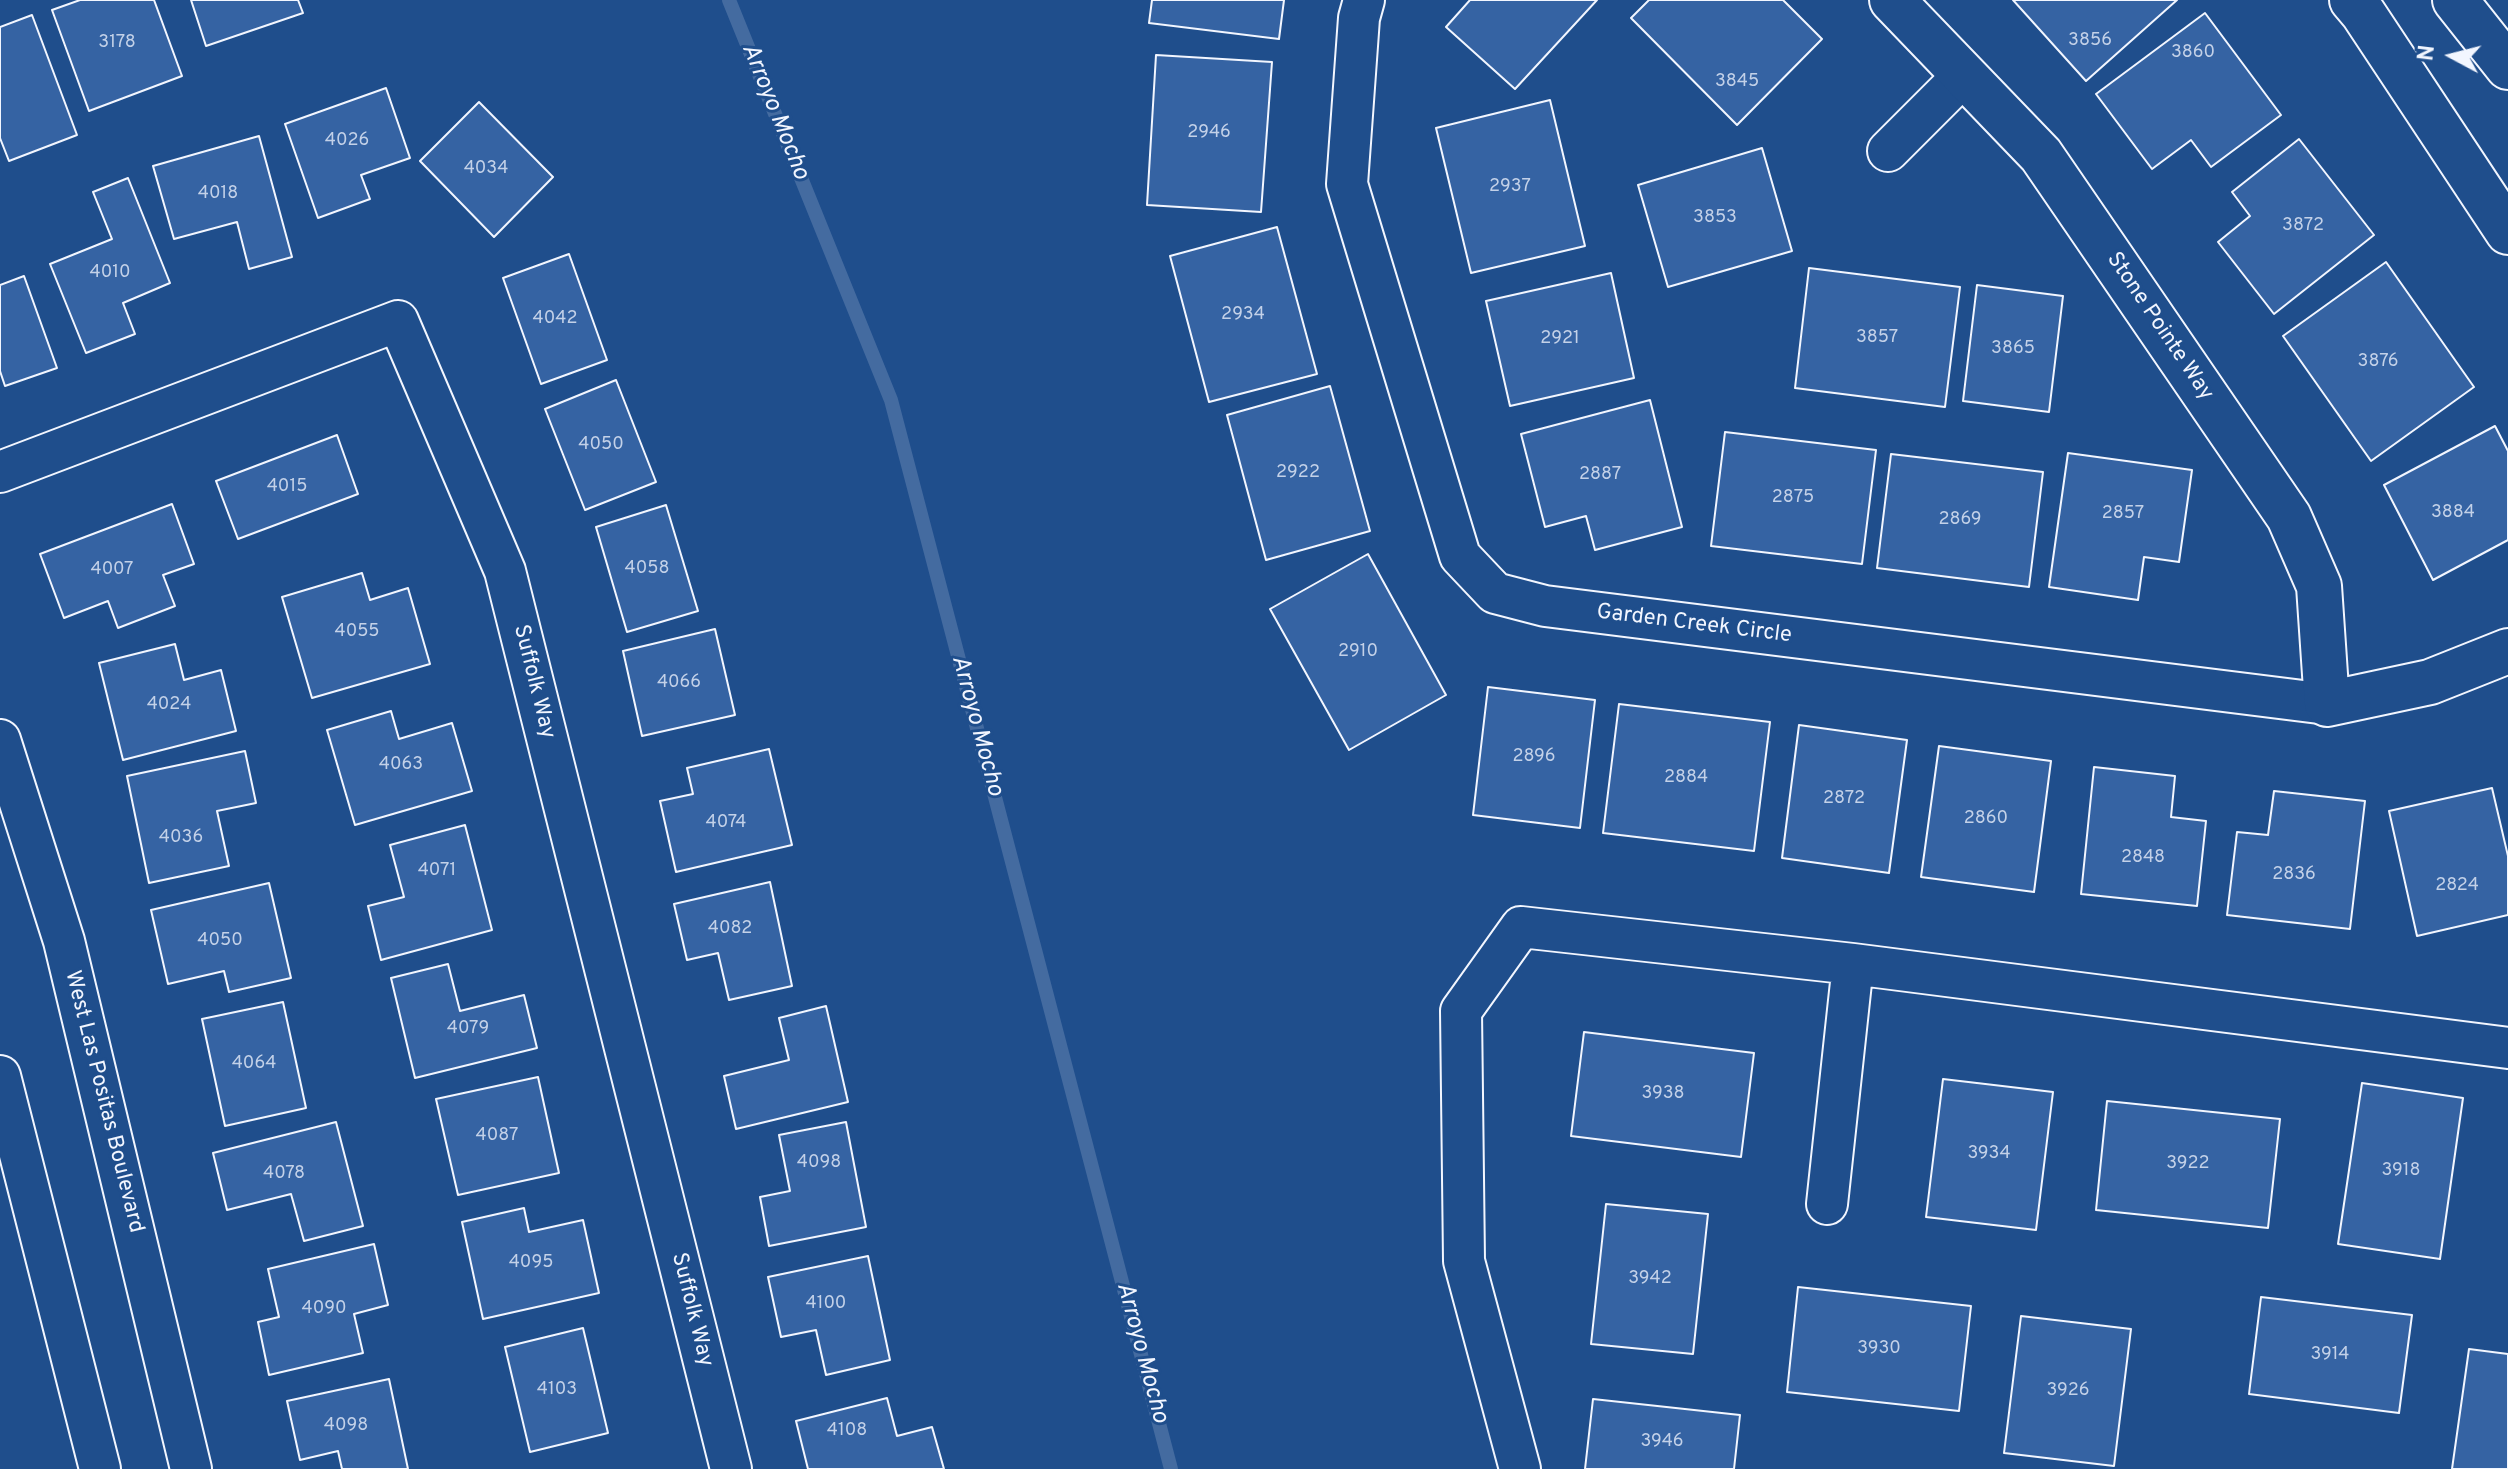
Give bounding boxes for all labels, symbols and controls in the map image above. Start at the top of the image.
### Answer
north arrow [2412,16,2492,96]
house number: 3856 [2068,30,2112,52]
house number: 3178 [98,32,136,54]
water label: Arroyo Mocho [734,40,814,184]
house number: 3860 [2171,42,2215,64]
text: N [2413,44,2442,63]
house number: 3845 [1715,71,1759,93]
house number: 2946 [1187,122,1231,144]
house number: 4026 [325,130,369,152]
house number: 4034 [464,158,508,180]
house number: 2937 [1489,176,1531,198]
house number: 4018 [198,183,238,205]
house number: 3853 [1693,207,1737,229]
house number: 3872 [2282,215,2324,237]
street label: Stone Pointe Way [2100,248,2218,406]
house number: 4010 [89,262,131,284]
house number: 2934 [1221,304,1265,326]
house number: 4042 [533,308,577,330]
house number: 3857 [1856,327,1898,349]
house number: 2921 [1540,328,1580,350]
house number: 3865 [1991,338,2035,360]
house number: 3876 [2358,351,2398,373]
house number: 4050 [578,434,624,456]
house number: 2922 [1276,462,1320,484]
house number: 2887 [1579,464,1621,486]
house number: 4015 [267,476,307,498]
house number: 2875 [1772,487,1814,509]
house number: 3884 [2431,502,2475,524]
house number: 2857 [2102,503,2144,525]
house number: 2869 [1939,509,1981,531]
house number: 4058 [625,558,669,580]
house number: 4007 [90,559,134,581]
street label: Garden Creek Circle [1595,600,1793,650]
house number: 4055 [334,621,380,643]
street label: Suffolk Way [506,622,560,742]
house number: 2910 [1338,641,1378,663]
water label: Arroyo Mocho [943,653,1009,799]
house number: 4066 [657,672,701,694]
house number: 4024 [147,694,191,716]
house number: 2896 [1512,746,1556,768]
house number: 4063 [379,754,423,776]
house number: 2884 [1664,767,1708,789]
house number: 2872 [1823,788,1865,810]
house number: 2860 [1964,808,2008,830]
house number: 4074 [706,812,746,834]
house number: 4036 [159,827,203,849]
house number: 2848 [2121,847,2165,869]
house number: 4071 [418,860,456,882]
house number: 2836 [2272,864,2316,886]
house number: 2824 [2435,875,2479,897]
house number: 4082 [708,918,752,940]
house number: 4050 [197,930,243,952]
street label: West Las Positas Boulevard [58,968,148,1236]
house number: 4079 [447,1018,489,1040]
house number: 4064 [232,1053,276,1075]
house number: 3938 [1641,1083,1685,1105]
house number: 4087 [476,1125,518,1147]
house number: 3934 [1967,1143,2011,1165]
house number: 4098 [797,1152,841,1174]
house number: 3922 [2166,1153,2210,1175]
house number: 3918 [2382,1160,2420,1182]
house number: 4078 [263,1163,305,1185]
street label: Suffolk Way [664,1250,718,1370]
house number: 4095 [509,1252,553,1274]
house number: 3942 [1628,1268,1672,1290]
water label: Arroyo Mocho [1108,1280,1174,1426]
house number: 4100 [806,1293,846,1315]
house number: 4090 [302,1298,346,1320]
house number: 3930 [1857,1338,1901,1360]
house number: 3914 [2311,1344,2349,1366]
house number: 4103 [537,1379,577,1401]
house number: 3926 [2047,1380,2089,1402]
house number: 4098 [324,1415,368,1437]
house number: 4108 [827,1420,867,1442]
house number: 3946 [1640,1431,1684,1453]

